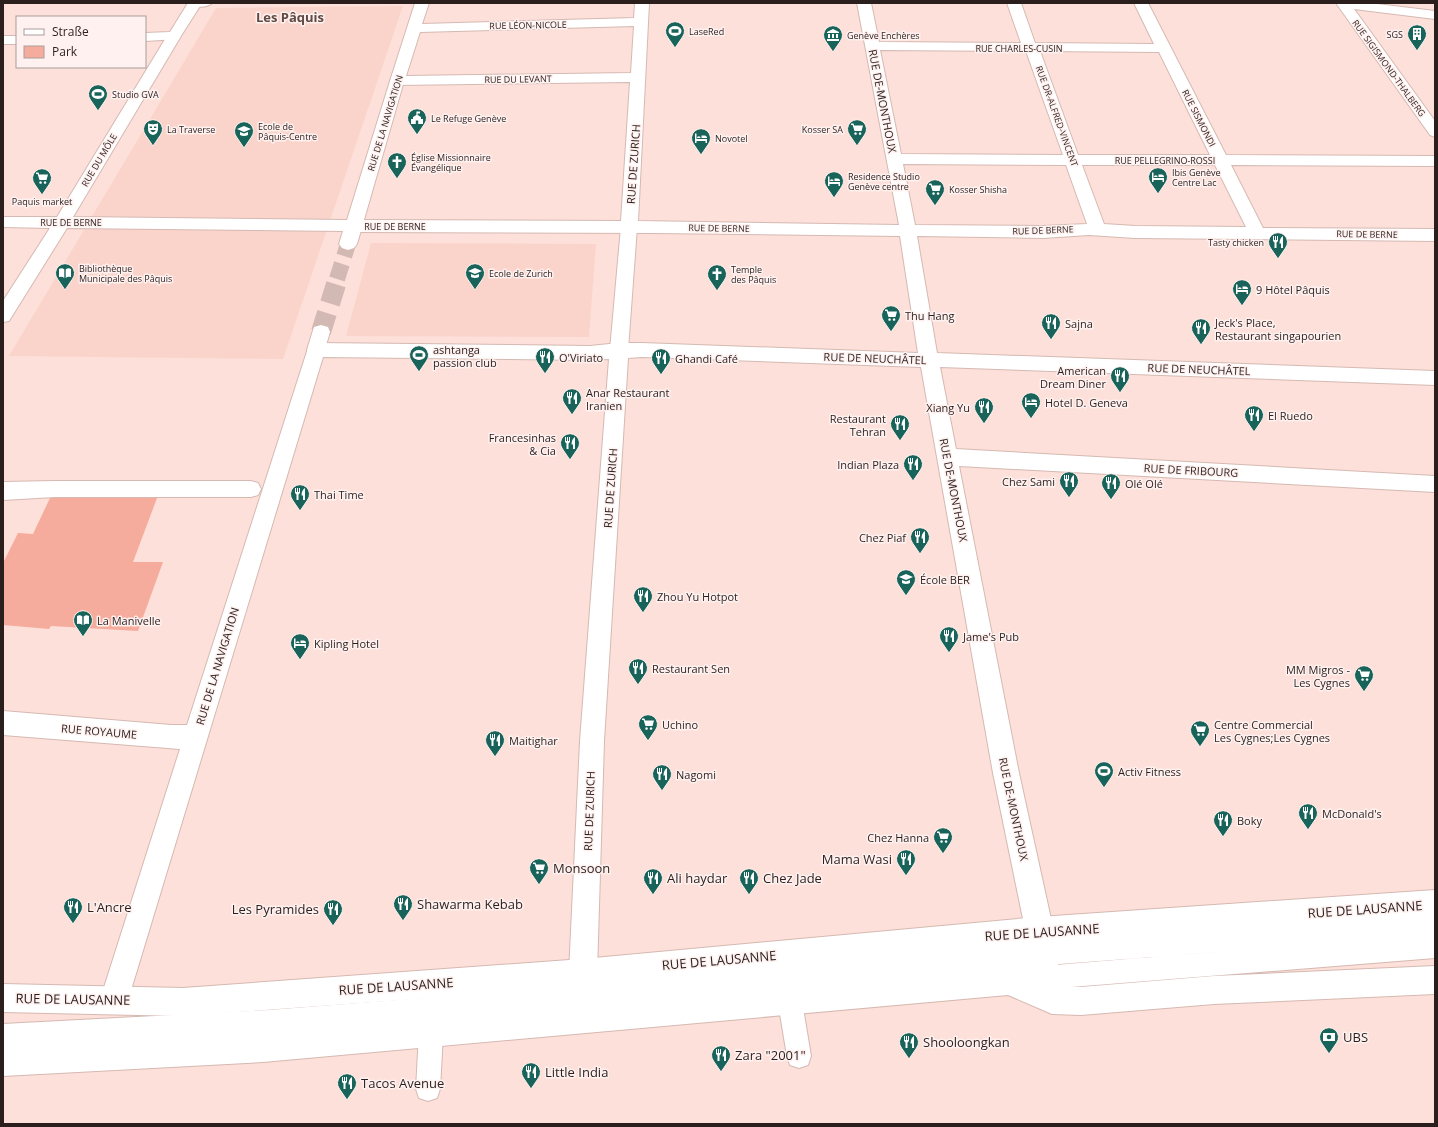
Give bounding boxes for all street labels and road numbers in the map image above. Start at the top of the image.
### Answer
street label: RUE SIGISMOND-THALBERG [1349,17,1429,119]
street label: RUE LÉON-NICOLE [489,18,567,32]
street label: RUE CHARLES-CUSIN [976,42,1063,55]
street label: RUE DE-MONTHOUX [866,48,901,155]
street label: RUE DR-ALFRED-VINCENT [1033,64,1081,168]
street label: RUE DU LEVANT [484,72,552,86]
street label: RUE DE LA NAVIGATION [364,73,406,173]
street label: RUE SISMONDI [1179,87,1219,149]
street label: RUE DE ZURICH [623,124,643,204]
street label: RUE DU MÔLE [78,131,120,189]
street label: RUE PELLEGRINO-ROSSI [1115,154,1215,167]
street label: RUE DE BERNE [40,216,102,229]
street label: RUE DE BERNE [364,220,426,233]
street label: RUE DE BERNE [688,221,750,235]
street label: RUE DE BERNE [1012,222,1074,238]
street label: RUE DE BERNE [1336,227,1398,241]
street label: RUE DE NEUCHÂTEL [823,349,927,367]
street label: RUE DE NEUCHÂTEL [1147,360,1251,378]
street label: RUE DE-MONTHOUX [937,437,972,544]
street label: RUE DE ZURICH [600,448,620,528]
street label: RUE DE FRIBOURG [1143,460,1239,480]
street label: RUE DE LA NAVIGATION [192,605,242,727]
street label: RUE ROYAUME [60,720,138,742]
street label: RUE DE-MONTHOUX [996,756,1032,863]
street label: RUE DE ZURICH [580,771,598,851]
street label: RUE DE LAUSANNE [1307,896,1423,922]
street label: RUE DE LAUSANNE [984,919,1100,945]
street label: RUE DE LAUSANNE [661,946,777,974]
street label: RUE DE LAUSANNE [338,973,454,999]
street label: RUE DE LAUSANNE [15,989,131,1009]

